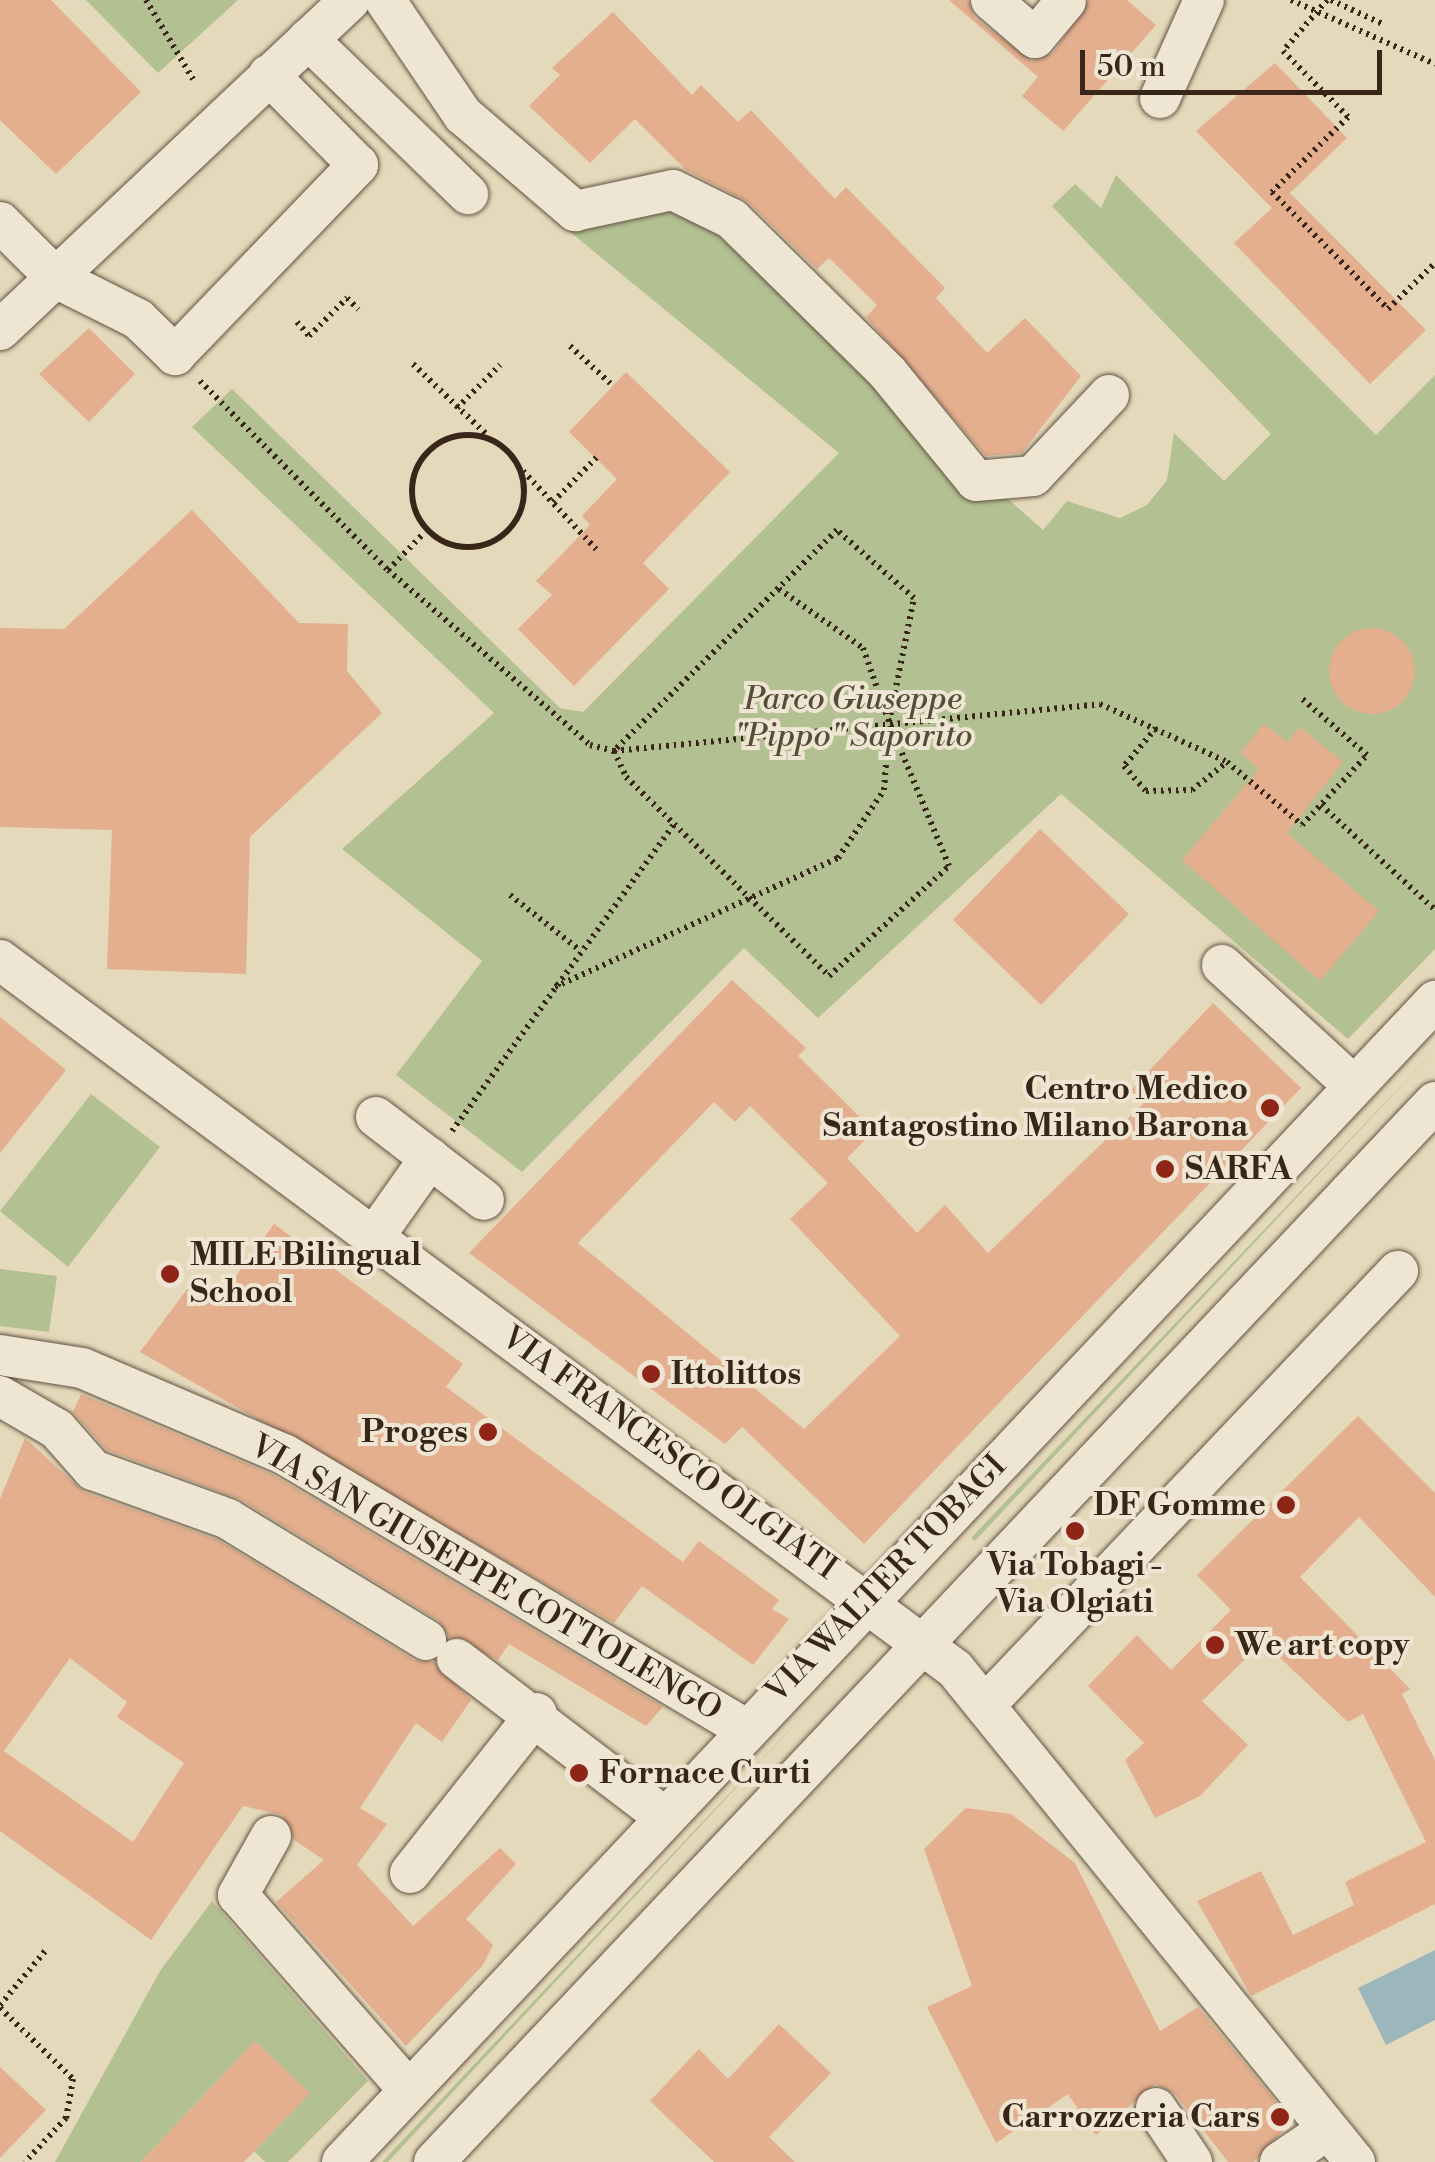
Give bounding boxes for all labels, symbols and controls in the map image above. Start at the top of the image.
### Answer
scale bar [1085,30,1388,92]
text: 50 m [1097,48,1166,86]
park label: Parco Giuseppe "Pippo" Saporito [734,681,972,756]
place label: Centro Medico Santagostino Milano Barona [823,1071,1248,1146]
marker: Centro Medico Santagostino Milano Barona [1257,1095,1283,1121]
place label: SARFA [1185,1150,1292,1188]
marker: SARFA [1154,1158,1176,1180]
place label: MILE Bilingual School [190,1237,421,1312]
marker: MILE Bilingual School [159,1263,181,1285]
street label: VIA FRANCESCO OLGIATI [494,1318,844,1588]
place label: Ittolittos [671,1355,801,1393]
marker: Ittolittos [640,1363,662,1385]
place label: Proges [361,1413,468,1451]
marker: Proges [477,1421,499,1443]
street label: VIA SAN GIUSEPPE COTTOLENGO [244,1427,728,1729]
street label: VIA WALTER TOBAGI [758,1447,1014,1711]
place label: DF Gomme [1093,1486,1266,1524]
marker: DF Gomme [1275,1494,1297,1516]
marker: Via Tobagi - Via Olgiati [1064,1520,1086,1542]
place label: Via Tobagi - Via Olgiati [987,1547,1163,1622]
place label: We art copy [1235,1626,1409,1664]
marker: We art copy [1204,1634,1226,1656]
place label: Fornace Curti [599,1754,811,1792]
marker: Fornace Curti [568,1762,590,1784]
place label: Carrozzeria Cars [1001,2098,1260,2136]
marker: Carrozzeria Cars [1269,2106,1291,2128]

